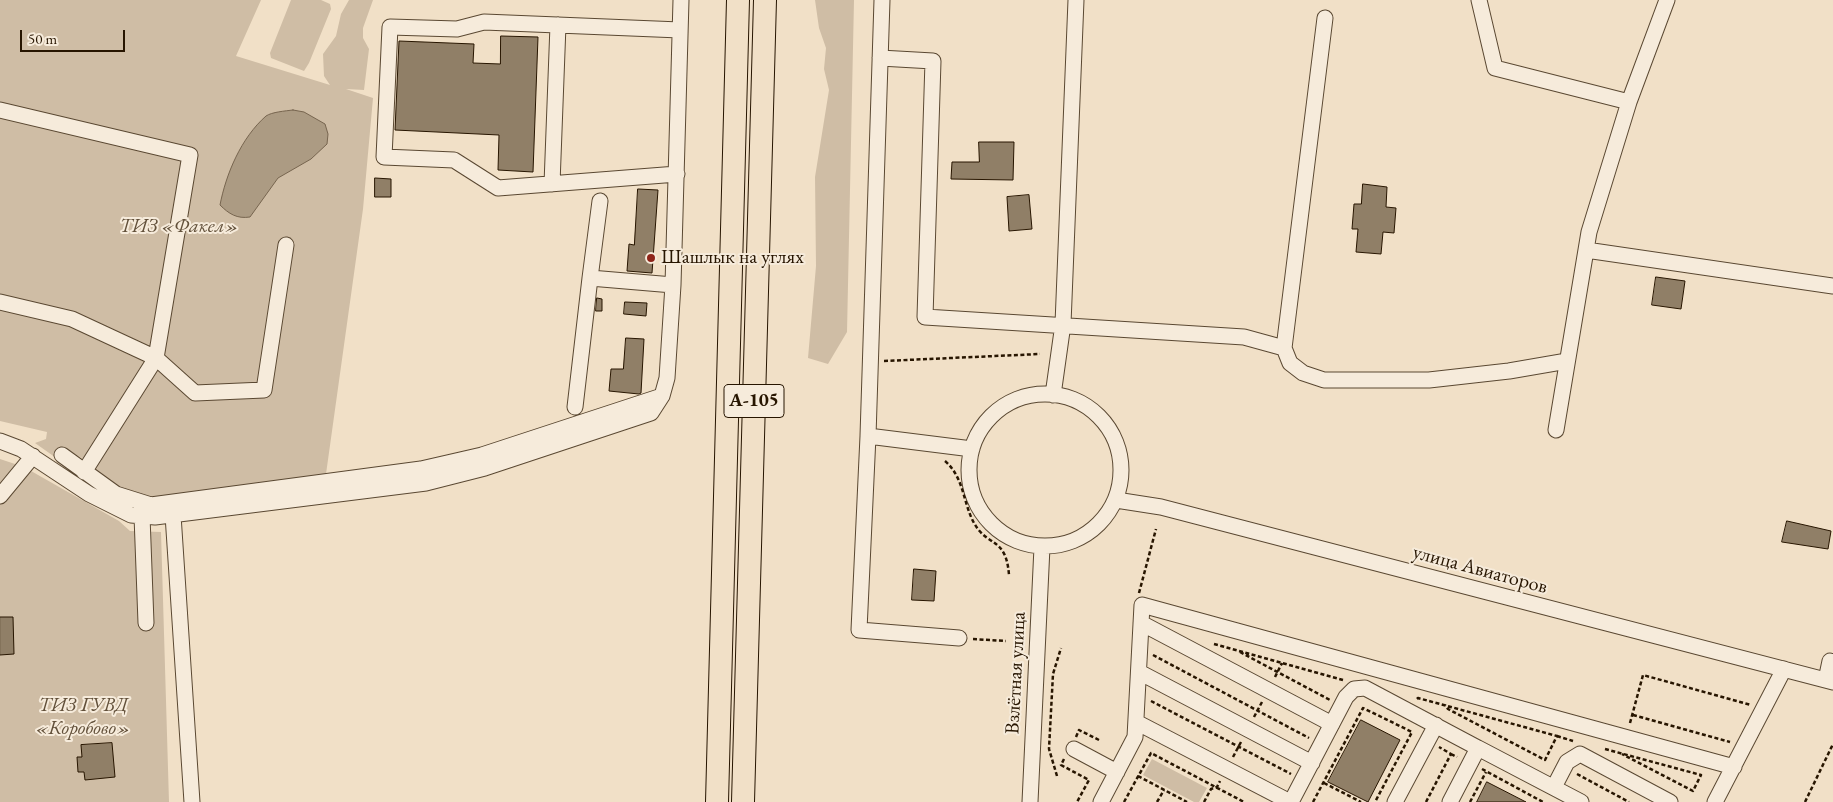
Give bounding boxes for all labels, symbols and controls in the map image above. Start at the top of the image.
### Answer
scale bar [22,20,128,52]
text: 50 m [28,29,57,48]
park label: ТИЗ «Факел» [120,215,238,239]
place label: Шашлык на углях [661,246,804,270]
marker: Шашлык на углях [645,252,657,264]
road number: А-105 [724,384,784,418]
street label: улица Авиаторов [1410,540,1550,600]
street label: Взлётная улица [1001,611,1031,735]
park label: ТИЗ ГУВД «Коробово» [36,694,130,741]

